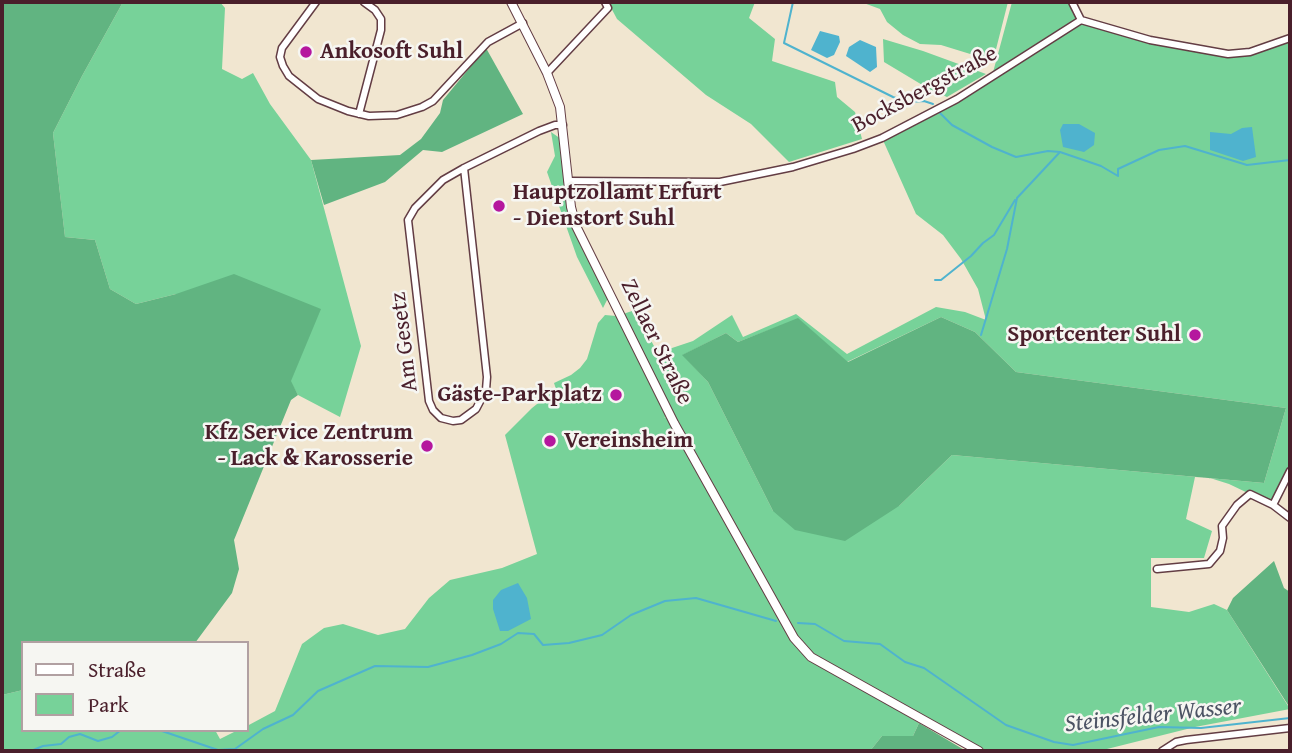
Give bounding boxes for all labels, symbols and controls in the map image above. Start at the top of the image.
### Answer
place label: Ankosoft Suhl [320,38,463,66]
street label: Bocksbergstraße [848,40,1002,140]
marker: Ankosoft Suhl [298,44,314,60]
place label: Hauptzollamt Erfurt - Dienstort Suhl [513,179,722,233]
marker: Hauptzollamt Erfurt - Dienstort Suhl [491,198,507,214]
street label: Zellaer Straße [614,275,698,409]
street label: Am Gesetz [385,291,425,393]
place label: Sportcenter Suhl [1007,321,1181,349]
marker: Sportcenter Suhl [1187,327,1203,343]
place label: Gäste-Parkplatz [438,381,602,409]
marker: Gäste-Parkplatz [608,387,624,403]
place label: Kfz Service Zentrum - Lack & Karosserie [205,419,413,473]
place label: Vereinsheim [564,427,693,455]
marker: Vereinsheim [542,433,558,449]
marker: Kfz Service Zentrum - Lack & Karosserie [419,438,435,454]
legend [21,641,248,732]
text: Straße [88,654,146,685]
text: Park [88,689,129,720]
water label: Steinsfelder Wasser [1063,692,1243,740]

